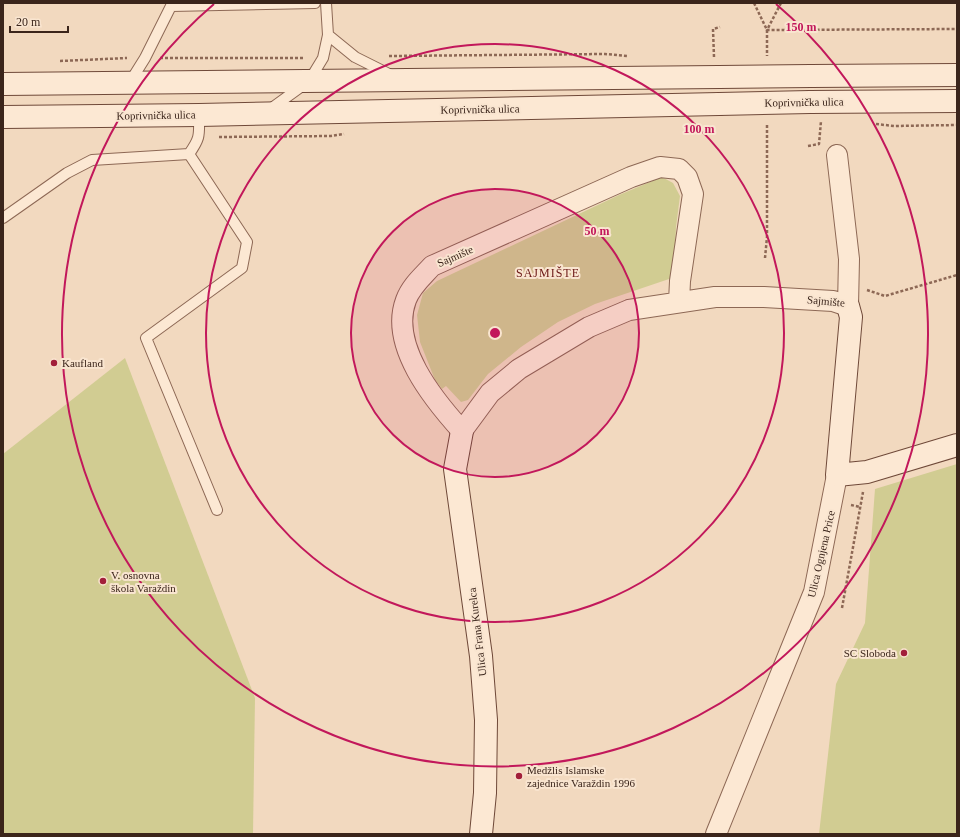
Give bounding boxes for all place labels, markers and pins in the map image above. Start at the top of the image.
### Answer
centre of rings [488,326,502,340]
place label: Kaufland [62,357,103,369]
marker: Kaufland [49,358,59,368]
place label: V. osnovna škola Varaždin [111,569,176,594]
marker: V. osnovna škola Varaždin [98,576,108,586]
place label: SC Sloboda [844,647,896,659]
marker: SC Sloboda [899,648,909,658]
place label: Medžlis Islamske zajednice Varaždin 1996 [527,764,635,789]
marker: Medžlis Islamske zajednice Varaždin 1996 [514,771,524,781]

